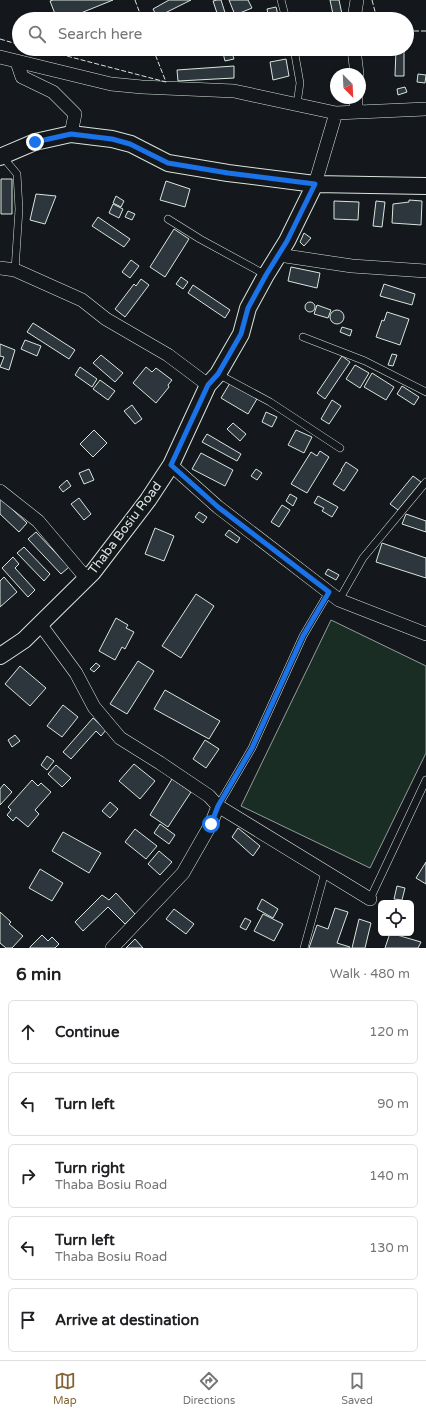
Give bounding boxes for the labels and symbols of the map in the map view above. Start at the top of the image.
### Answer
north arrow [330,68,366,104]
route end [26,133,44,151]
street label: Thaba Bosiu Road [85,478,165,578]
route start [202,815,220,833]

